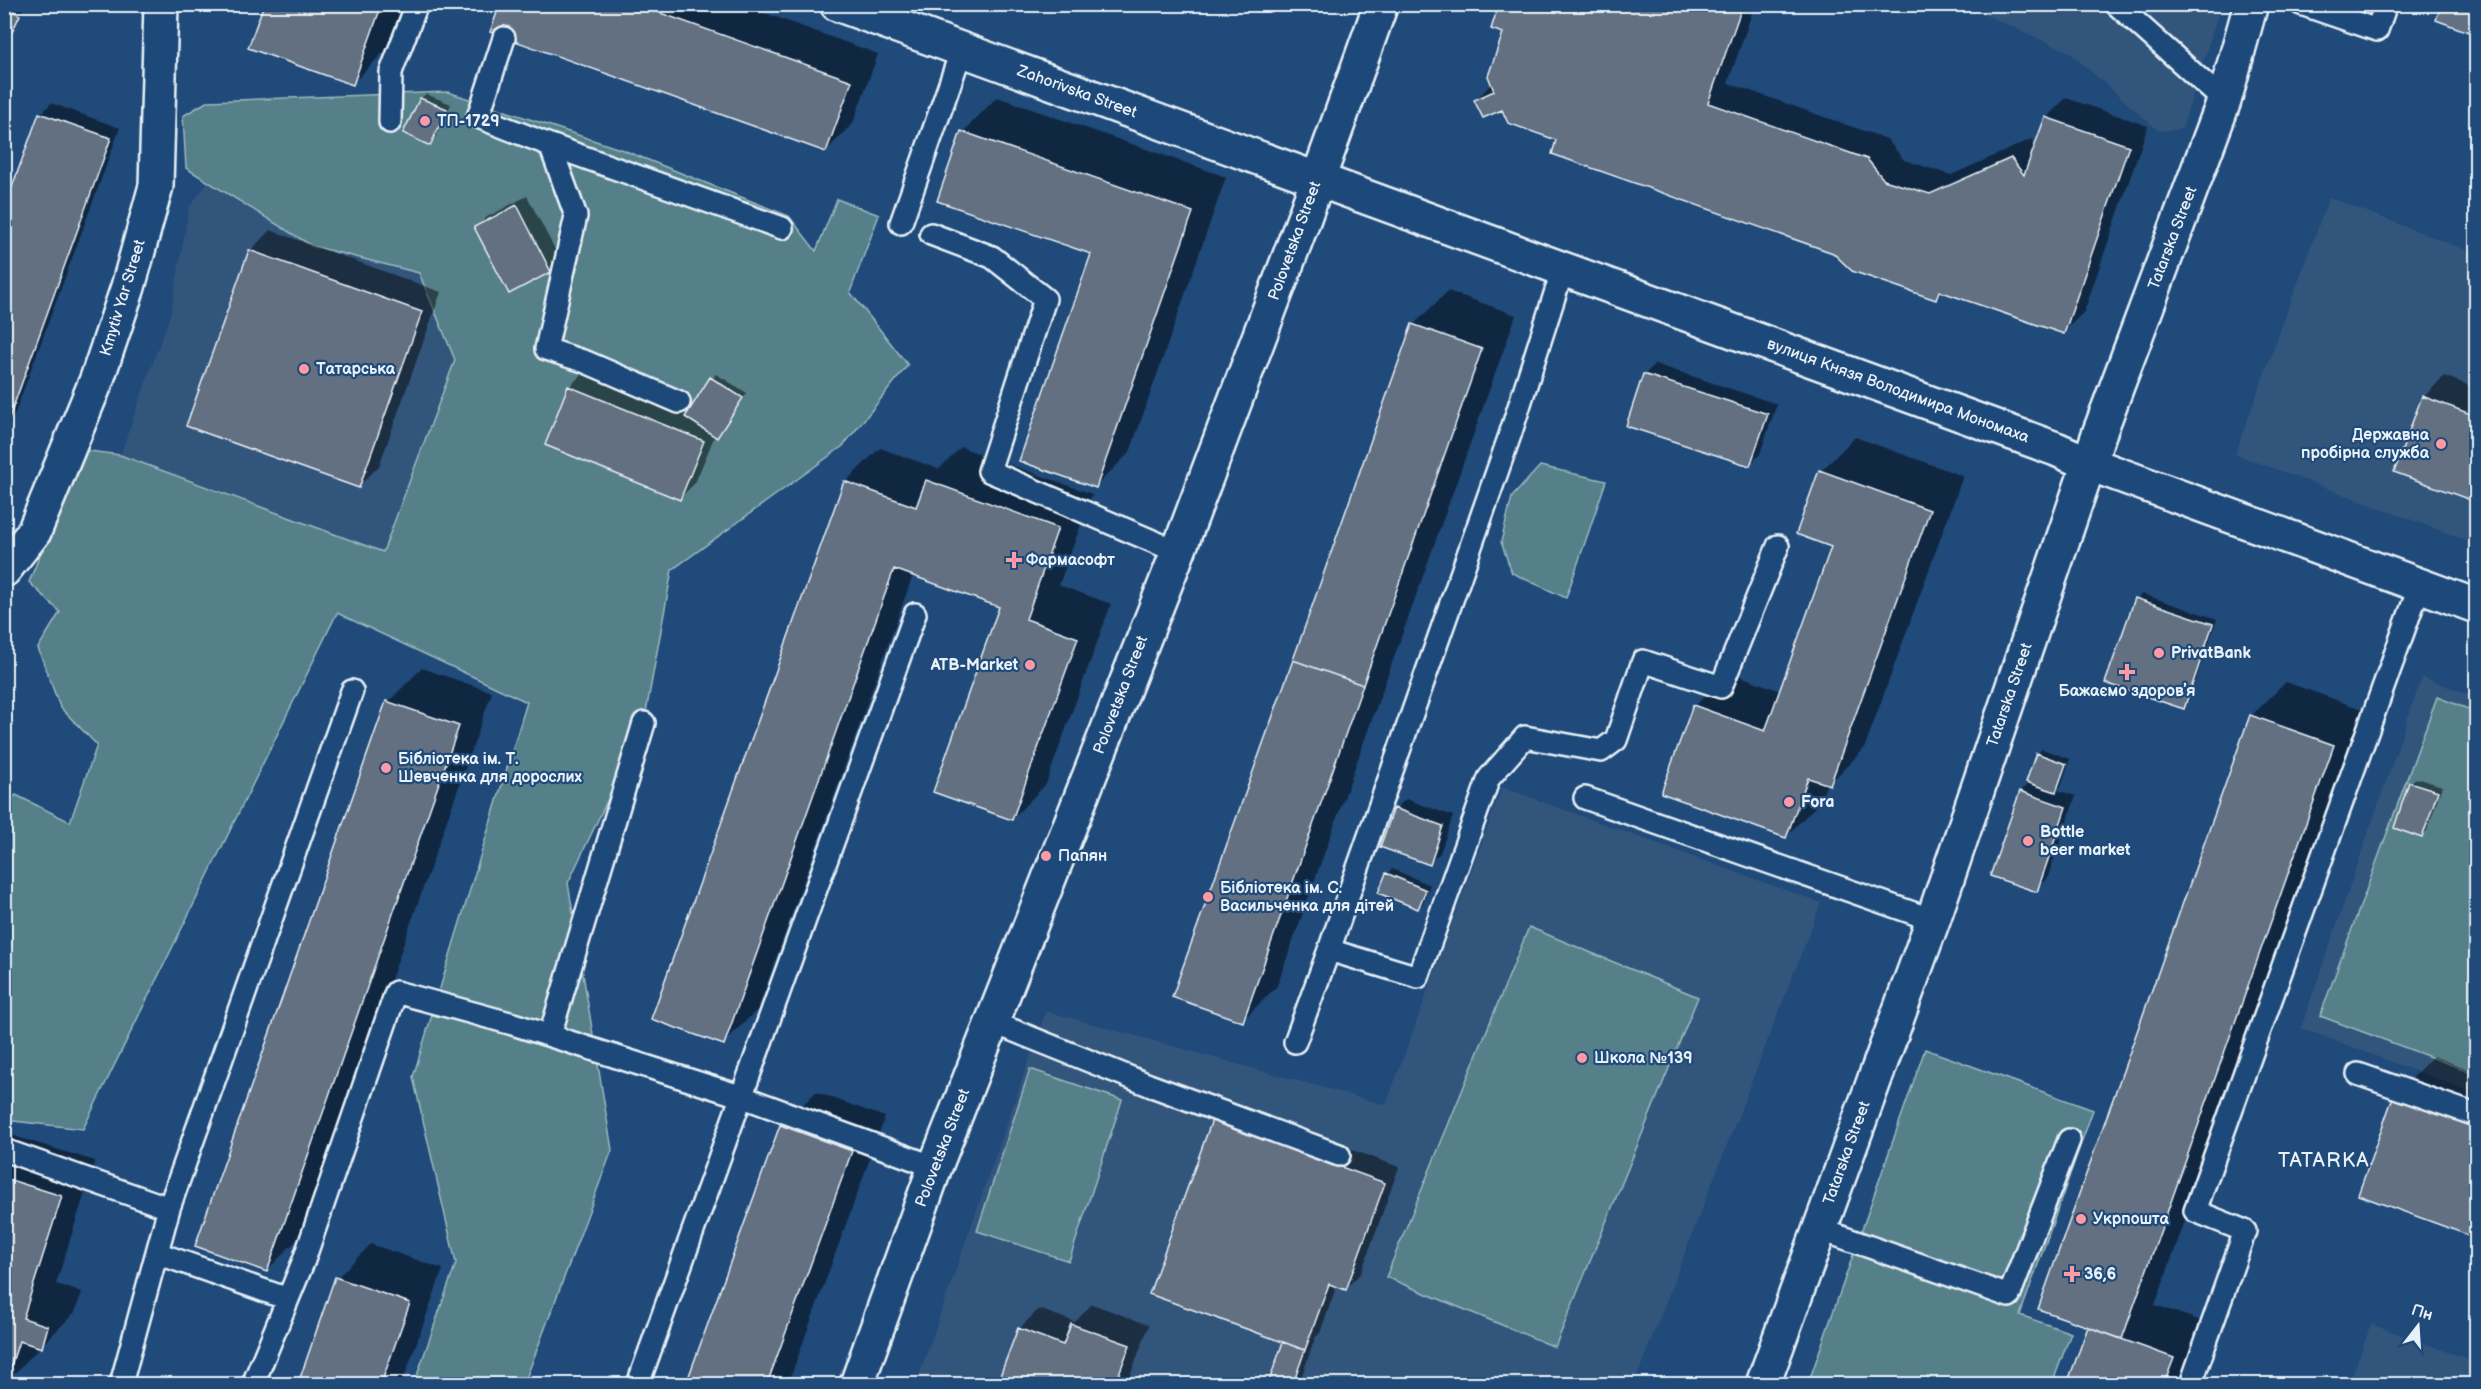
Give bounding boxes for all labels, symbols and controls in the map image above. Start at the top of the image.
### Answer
street label: Zahorivska Street [1014,61,1139,122]
place label: ТП-1729 [437,112,500,131]
marker: ТП-1729 [418,114,432,128]
street label: Polovetska Street [1265,179,1325,303]
street label: Tatarska Street [2145,184,2201,292]
street label: Kmytiv Yar Street [96,237,150,358]
street label: вулиця Князя Володимира Мономаха [1764,335,2032,448]
place label: Татарська [316,360,396,379]
marker: Татарська [297,362,311,376]
place label: Державна пробірна служба [2301,426,2430,463]
marker: Державна пробірна служба [2434,437,2448,451]
place label: Фармасофт [1026,551,1115,570]
marker: Фармасофт [1007,553,1021,567]
street label: Polovetska Street [1090,633,1152,757]
street label: Tatarska Street [1983,640,2037,750]
place label: PrivatBank [2171,644,2252,663]
marker: PrivatBank [2152,646,2166,660]
place label: ATB-Market [930,656,1019,675]
marker: ATB-Market [1023,658,1037,672]
marker: Бажаємо здоровʼя [2120,665,2134,679]
place label: Бажаємо здоровʼя [2058,682,2196,701]
place label: Бібліотека ім. Т. Шевченка для дорослих [398,750,583,787]
marker: Бібліотека ім. Т. Шевченка для дорослих [379,761,393,775]
place label: Fora [1801,793,1835,812]
marker: Fora [1782,795,1796,809]
place label: Bottle beer market [2040,823,2131,860]
marker: Bottle beer market [2021,834,2035,848]
place label: Папян [1058,847,1107,866]
marker: Папян [1039,849,1053,863]
place label: Бібліотека ім. С. Васильченка для дітей [1220,879,1394,916]
marker: Бібліотека ім. С. Васильченка для дітей [1201,890,1215,904]
place label: Школа №139 [1594,1049,1693,1068]
marker: Школа №139 [1575,1051,1589,1065]
street label: Polovetska Street [912,1086,974,1210]
street label: Tatarska Street [1819,1099,1875,1207]
district label: TATARKA [2278,1149,2370,1173]
place label: Укрпошта [2093,1210,2169,1229]
marker: Укрпошта [2074,1212,2088,1226]
place label: 36,6 [2084,1265,2117,1284]
marker: 36,6 [2065,1267,2079,1281]
north arrow [2388,1296,2448,1356]
text: Пн [2409,1301,2435,1325]

